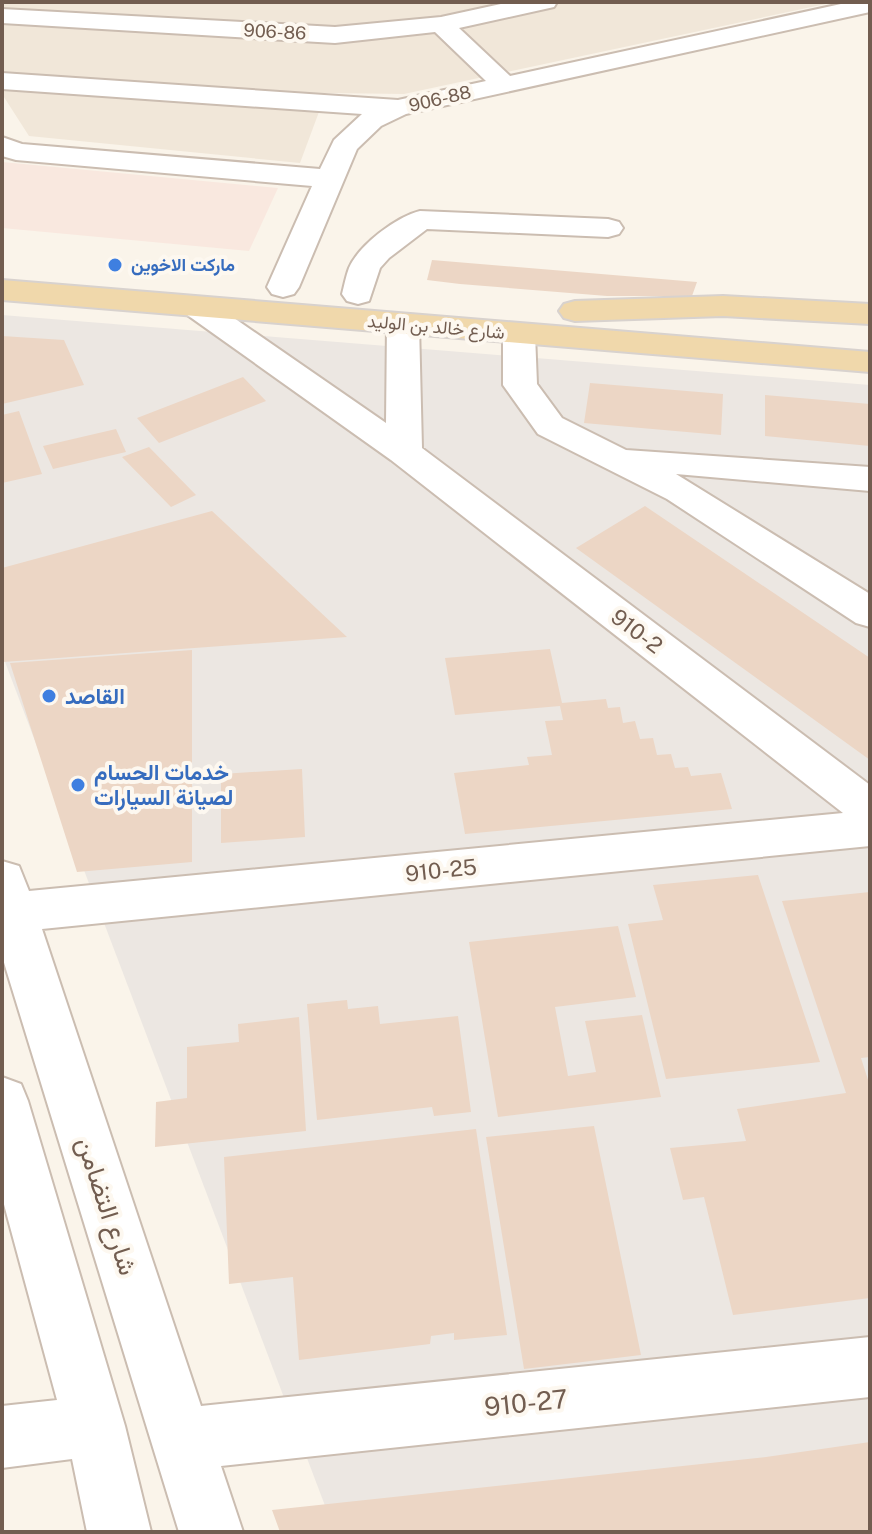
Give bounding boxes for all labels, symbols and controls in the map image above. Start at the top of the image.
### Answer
street label: 906-86 [243,19,307,44]
street label: 906-88 [407,81,473,116]
place label: ماركت الاخوين [131,254,235,276]
marker: ماركت الاخوين [106,256,124,274]
street label: شارع خالد بن الوليد [366,310,506,345]
street label: 910-2 [606,603,668,659]
place label: القاصد [65,683,125,709]
marker: القاصد [40,687,58,705]
place label: خدمات الحسام لصيانة السيارات [94,759,234,811]
marker: خدمات الحسام لصيانة السيارات [69,776,87,794]
street label: 910-25 [404,853,478,887]
street label: شارع التضامن [68,1133,144,1280]
street label: 910-27 [483,1383,569,1422]

